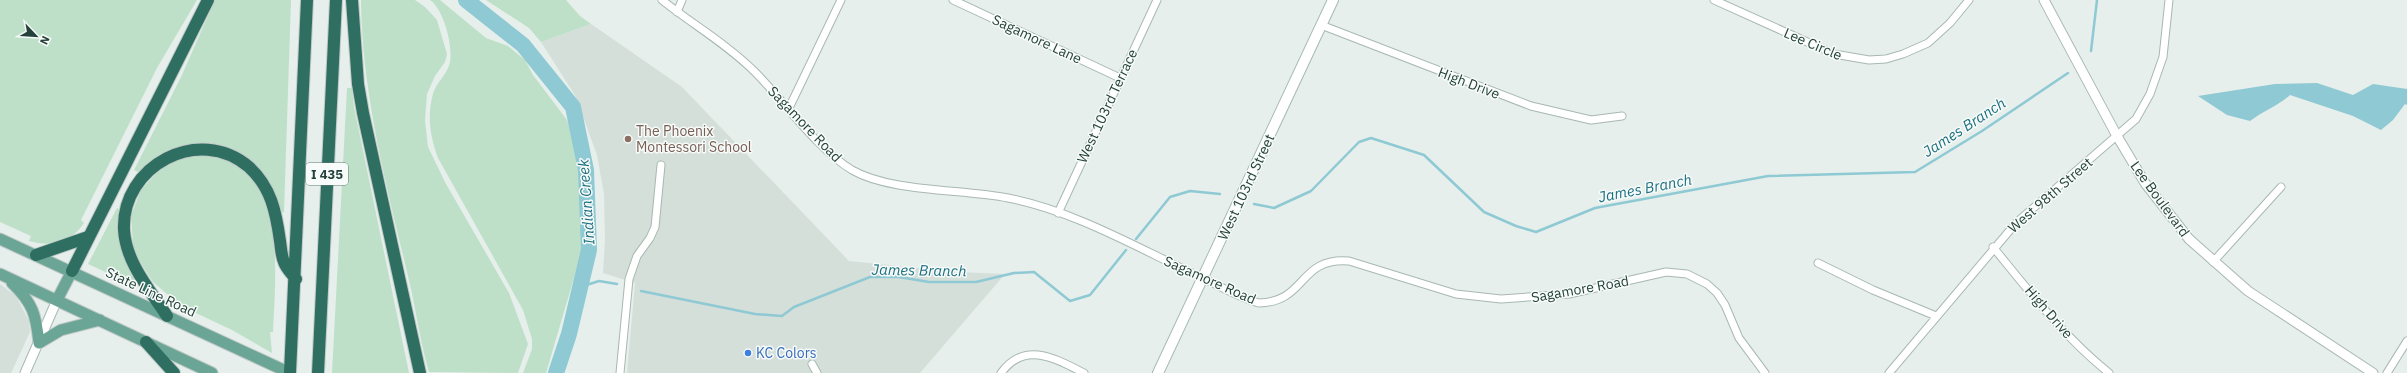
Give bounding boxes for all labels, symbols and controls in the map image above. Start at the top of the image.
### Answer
street label: Sagamore Lane [989,10,1085,68]
north arrow [16,16,56,56]
street label: Lee Circle [1781,24,1845,64]
text: N [37,34,53,47]
street label: West 103rd Terrace [1073,46,1141,166]
street label: High Drive [1436,63,1503,103]
street label: Sagamore Road [764,82,846,166]
water label: James Branch [1919,93,2009,161]
place label: The Phoenix Montessori School [636,122,752,156]
street label: West 103rd Street [1214,131,1278,243]
marker: The Phoenix Montessori School [623,134,633,144]
street label: West 98th Street [2004,153,2096,237]
street label: Lee Boulevard [2126,158,2194,240]
water label: Indian Creek [574,159,598,245]
road number: I 435 [306,163,348,185]
water label: James Branch [1597,170,1693,206]
street label: Sagamore Road [1161,252,1259,308]
water label: James Branch [871,260,967,280]
street label: State Line Road [103,263,199,321]
street label: Sagamore Road [1530,272,1630,306]
street label: High Drive [2021,282,2077,342]
place label: KC Colors [756,344,817,362]
marker: KC Colors [743,348,753,358]

